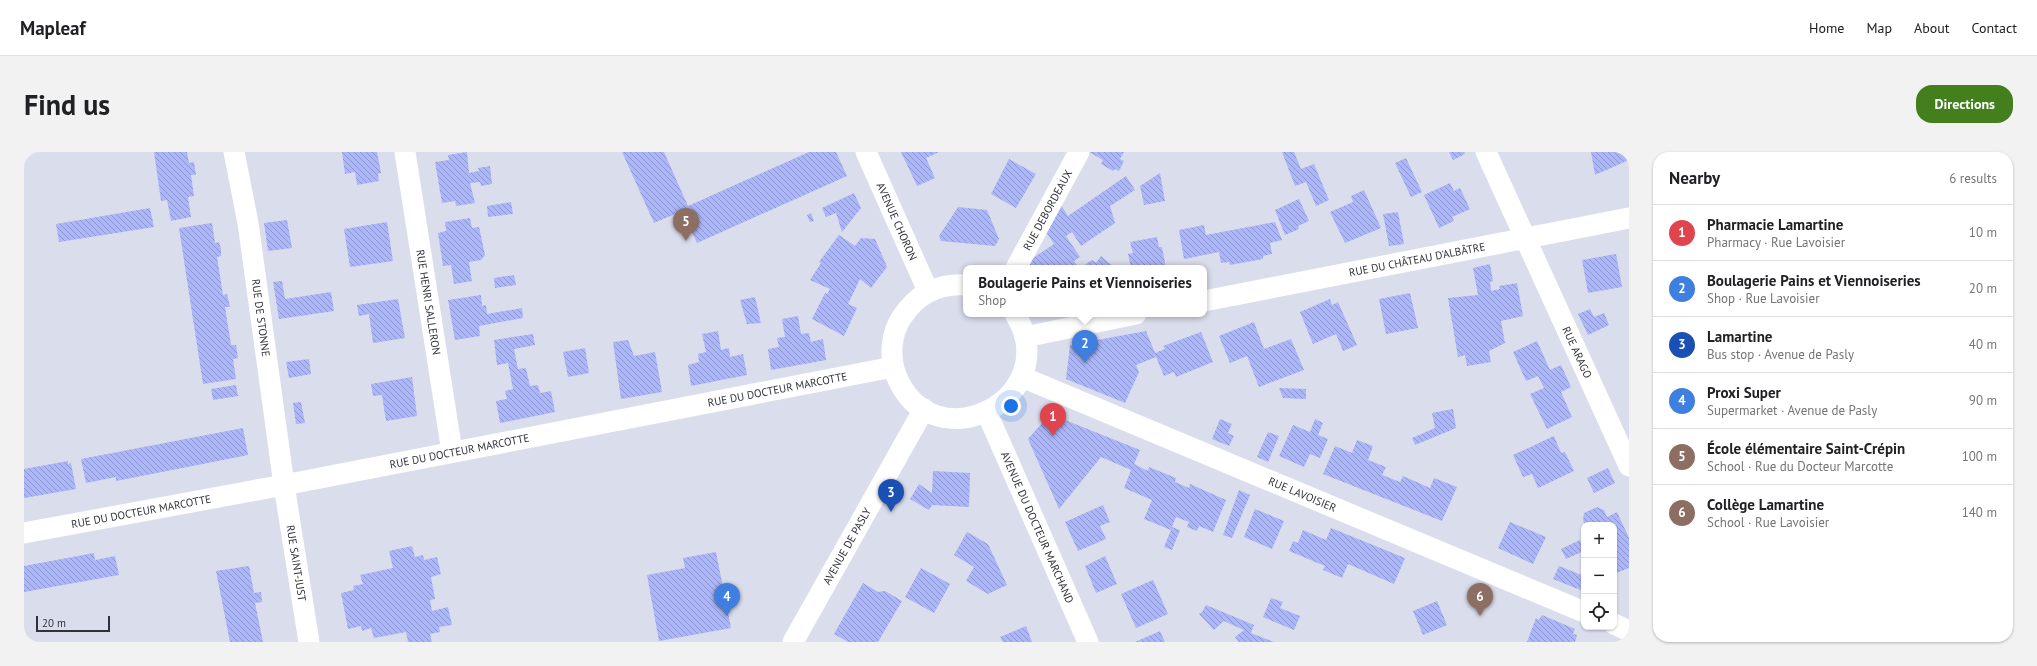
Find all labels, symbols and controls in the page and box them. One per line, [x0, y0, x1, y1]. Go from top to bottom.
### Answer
text: Mapleaf [20, 16, 86, 40]
text: Home [1809, 19, 1844, 37]
text: Map [1866, 19, 1892, 37]
text: About [1914, 19, 1950, 37]
text: Contact [1972, 19, 2017, 37]
button: Directions [1916, 85, 2013, 123]
text: Find us [24, 86, 110, 123]
street label: RUE DEBORDEAUX [1020, 167, 1075, 253]
text: Nearby [1669, 167, 1720, 189]
text: 6 results [1949, 170, 1997, 187]
street label: AVENUE CHORON [874, 180, 920, 263]
pin: 5 [673, 208, 699, 241]
text: Pharmacie Lamartine [1707, 215, 1843, 234]
text: 1 [1678, 224, 1686, 241]
text: 10 m [1969, 224, 1997, 241]
text: Pharmacy · Rue Lavoisier [1707, 234, 1845, 251]
street label: RUE DU CHÂTEAU D'ALBÂTRE [1348, 239, 1486, 280]
street label: RUE HENRI SALLERON [413, 248, 444, 356]
popup [963, 265, 1207, 317]
text: Boulagerie Pains et Viennoiseries [1707, 271, 1921, 290]
text: Boulagerie Pains et Viennoiseries [978, 273, 1192, 292]
street label: RUE DE STONNE [249, 278, 273, 358]
text: 2 [1678, 280, 1686, 297]
text: 20 m [1969, 280, 1997, 297]
text: Shop · Rue Lavoisier [1707, 290, 1820, 307]
text: Shop [978, 292, 1006, 309]
street label: RUE ARAGO [1559, 324, 1595, 380]
text: Lamartine [1707, 327, 1772, 346]
pin: 2 [1072, 330, 1098, 363]
text: 3 [1678, 336, 1686, 353]
text: 40 m [1969, 336, 1997, 353]
text: Bus stop · Avenue de Pasly [1707, 346, 1854, 363]
street label: RUE DU DOCTEUR MARCOTTE [706, 369, 848, 410]
text: Proxi Super [1707, 383, 1781, 402]
text: 4 [1678, 392, 1686, 409]
text: 90 m [1969, 392, 1997, 409]
your location [1001, 396, 1021, 416]
text: Supermarket · Avenue de Pasly [1707, 402, 1877, 419]
pin: 1 [1040, 403, 1066, 436]
street label: RUE DU DOCTEUR MARCOTTE [388, 431, 530, 471]
text: École élémentaire Saint-Crépin [1707, 439, 1905, 458]
text: 5 [1678, 448, 1686, 465]
text: 100 m [1962, 448, 1997, 465]
street label: AVENUE DU DOCTEUR MARCHAND [998, 449, 1077, 605]
text: School · Rue du Docteur Marcotte [1707, 458, 1893, 475]
street label: RUE LAVOISIER [1266, 474, 1339, 515]
pin: 3 [878, 479, 904, 512]
street label: RUE DU DOCTEUR MARCOTTE [70, 492, 212, 531]
text: Collège Lamartine [1707, 495, 1824, 514]
street label: AVENUE DE PASLY [820, 504, 875, 587]
text: 6 [1678, 504, 1686, 521]
text: 140 m [1962, 504, 1997, 521]
text: School · Rue Lavoisier [1707, 514, 1829, 531]
map controls [1581, 522, 1617, 630]
button: + [1581, 522, 1617, 558]
street label: RUE SAINT-JUST [283, 524, 309, 602]
button: − [1581, 558, 1617, 594]
pin: 4 [714, 583, 740, 616]
pin: 6 [1467, 583, 1493, 616]
button: locate [1581, 594, 1617, 630]
scale bar [36, 614, 110, 633]
text: 20 m [42, 616, 66, 630]

